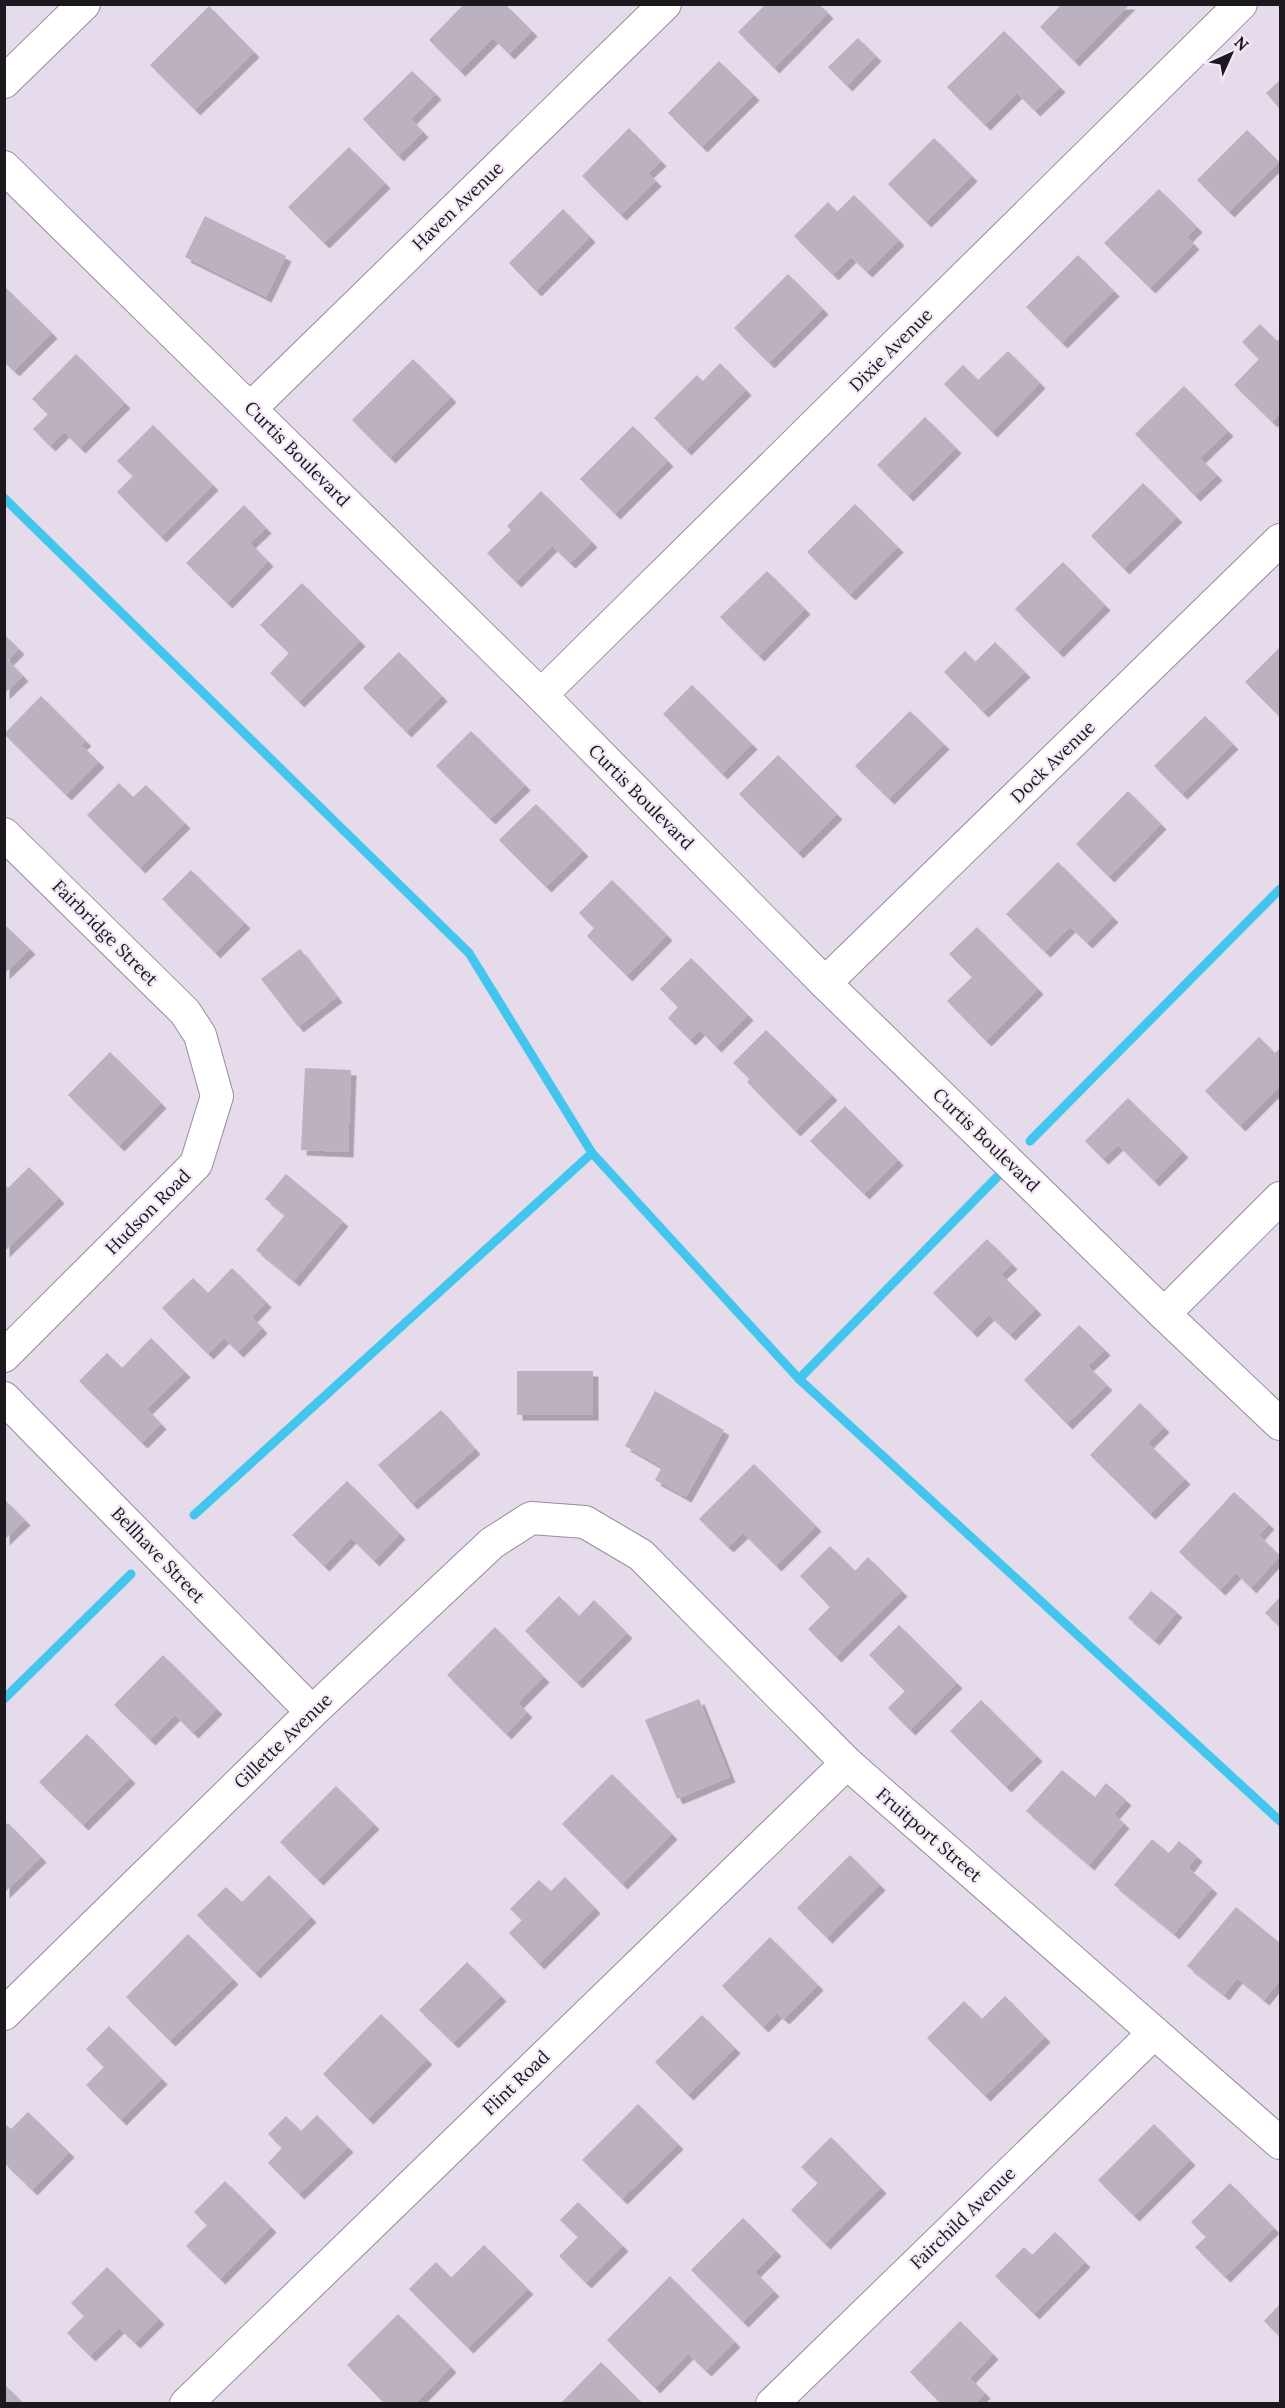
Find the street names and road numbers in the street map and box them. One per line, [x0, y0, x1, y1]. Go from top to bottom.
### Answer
street label: Haven Avenue [407, 156, 508, 255]
street label: Dixie Avenue [844, 303, 937, 396]
street label: Curtis Boulevard [240, 396, 355, 511]
street label: Dock Avenue [1005, 715, 1100, 808]
street label: Curtis Boulevard [584, 739, 699, 854]
street label: Fairbridge Street [47, 875, 163, 991]
street label: Curtis Boulevard [928, 1083, 1045, 1197]
street label: Hudson Road [100, 1164, 195, 1259]
street label: Bellhave Street [107, 1502, 210, 1608]
street label: Gillette Avenue [229, 1688, 337, 1793]
street label: Fruitport Street [872, 1782, 987, 1887]
street label: Flint Road [477, 2045, 554, 2120]
street label: Fairchild Avenue [905, 2161, 1020, 2274]

